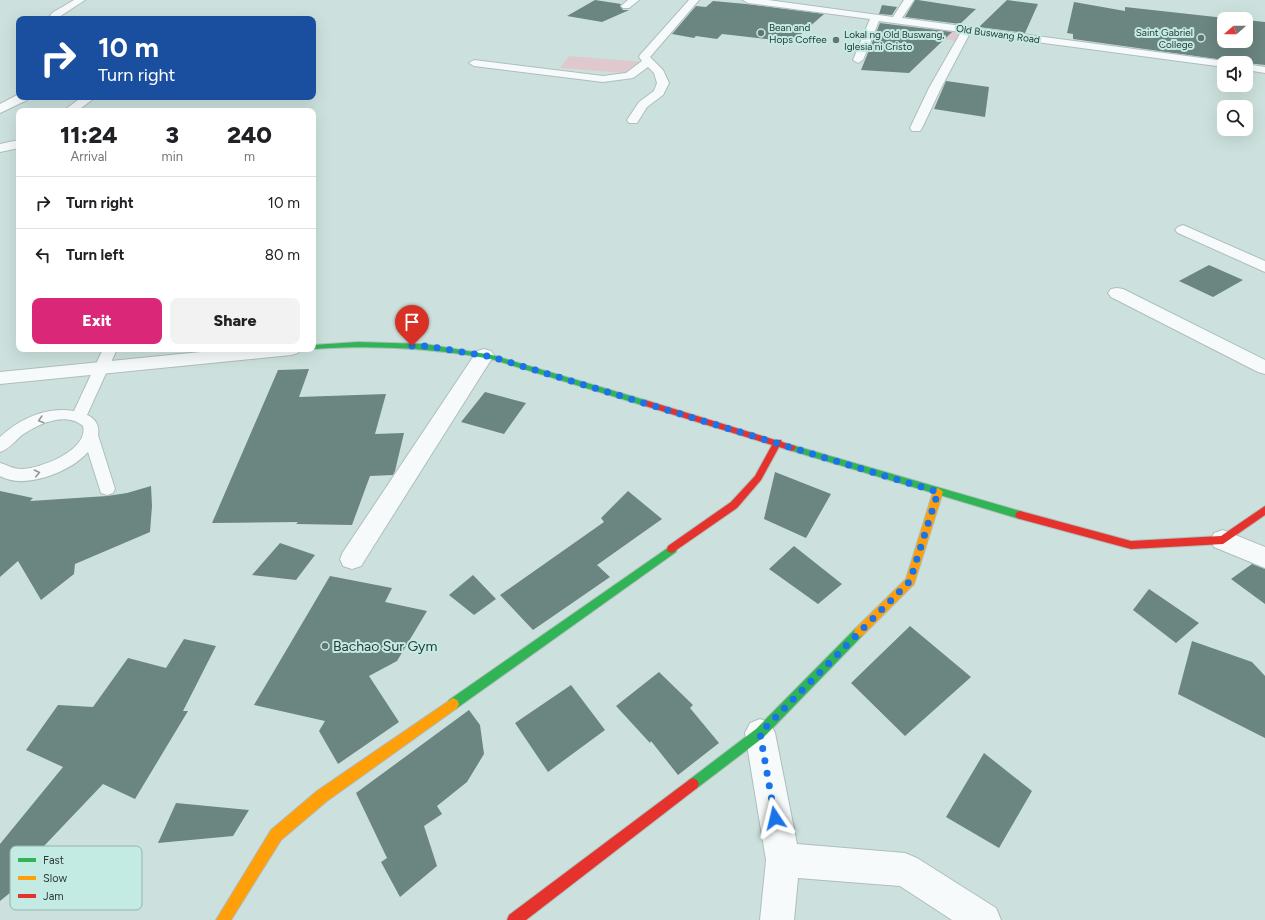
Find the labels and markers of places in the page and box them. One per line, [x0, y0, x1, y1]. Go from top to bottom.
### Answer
place label: Bean and Hops Coffee [769, 21, 827, 46]
place label: Saint Gabriel College [1136, 26, 1194, 51]
marker: Bean and Hops Coffee [756, 28, 766, 38]
place label: Lokal ng Old Buswang, Iglesia ni Cristo [844, 28, 945, 53]
marker: Saint Gabriel College [1196, 33, 1206, 43]
marker: Lokal ng Old Buswang, Iglesia ni Cristo [831, 35, 841, 45]
pin [395, 305, 429, 346]
place label: Bachao Sur Gym [333, 638, 437, 655]
marker: Bachao Sur Gym [320, 641, 330, 651]

